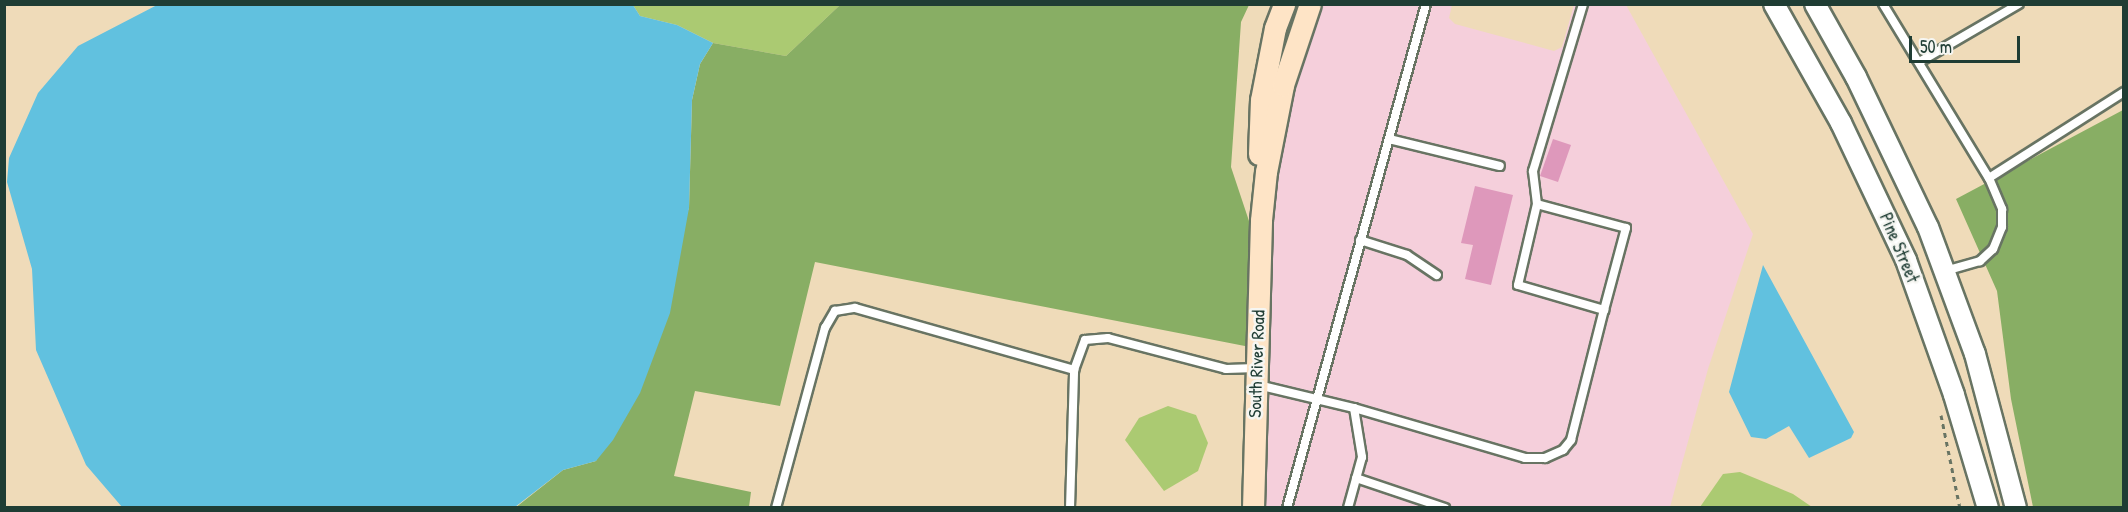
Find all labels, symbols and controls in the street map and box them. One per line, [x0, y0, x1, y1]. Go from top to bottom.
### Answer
scale bar [1912, 24, 2023, 62]
text: 50 m [1920, 34, 1952, 59]
street label: Pine Street [1875, 210, 1923, 286]
street label: South River Road [1244, 310, 1270, 418]

